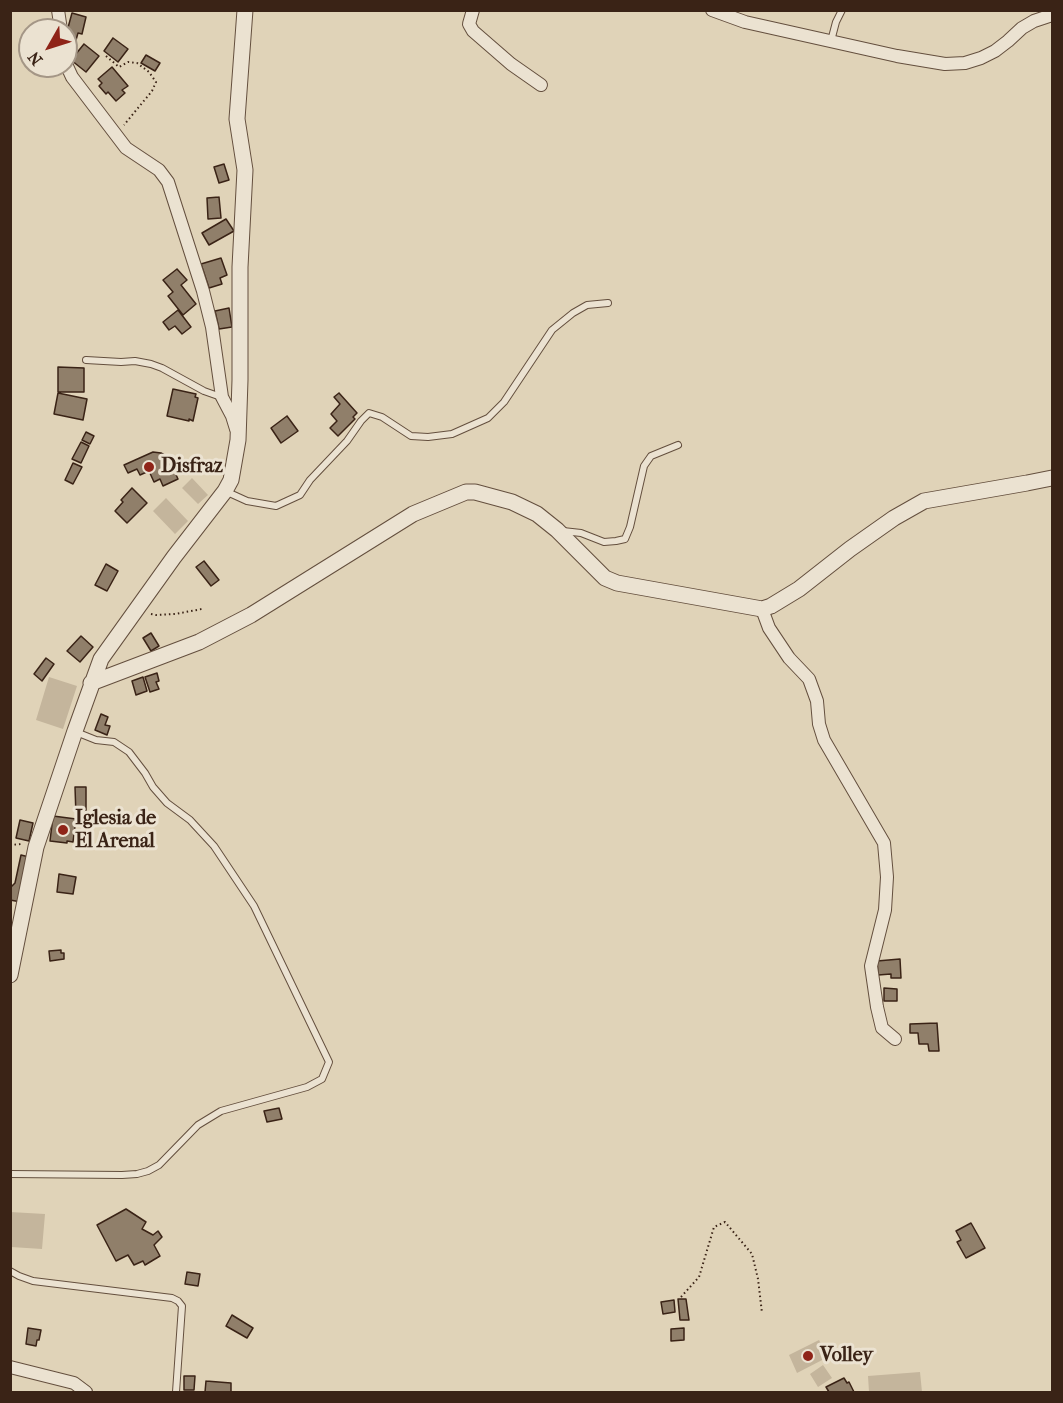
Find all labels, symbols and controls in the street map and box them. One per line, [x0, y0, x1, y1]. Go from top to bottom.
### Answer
north arrow [18, 18, 78, 78]
text: N [24, 48, 46, 69]
place label: Disfraz [161, 455, 223, 479]
marker: Disfraz [142, 460, 156, 474]
place label: Iglesia de El Arenal [75, 807, 156, 854]
marker: Iglesia de El Arenal [56, 823, 70, 837]
place label: Volley [820, 1344, 873, 1368]
marker: Volley [801, 1349, 815, 1363]

